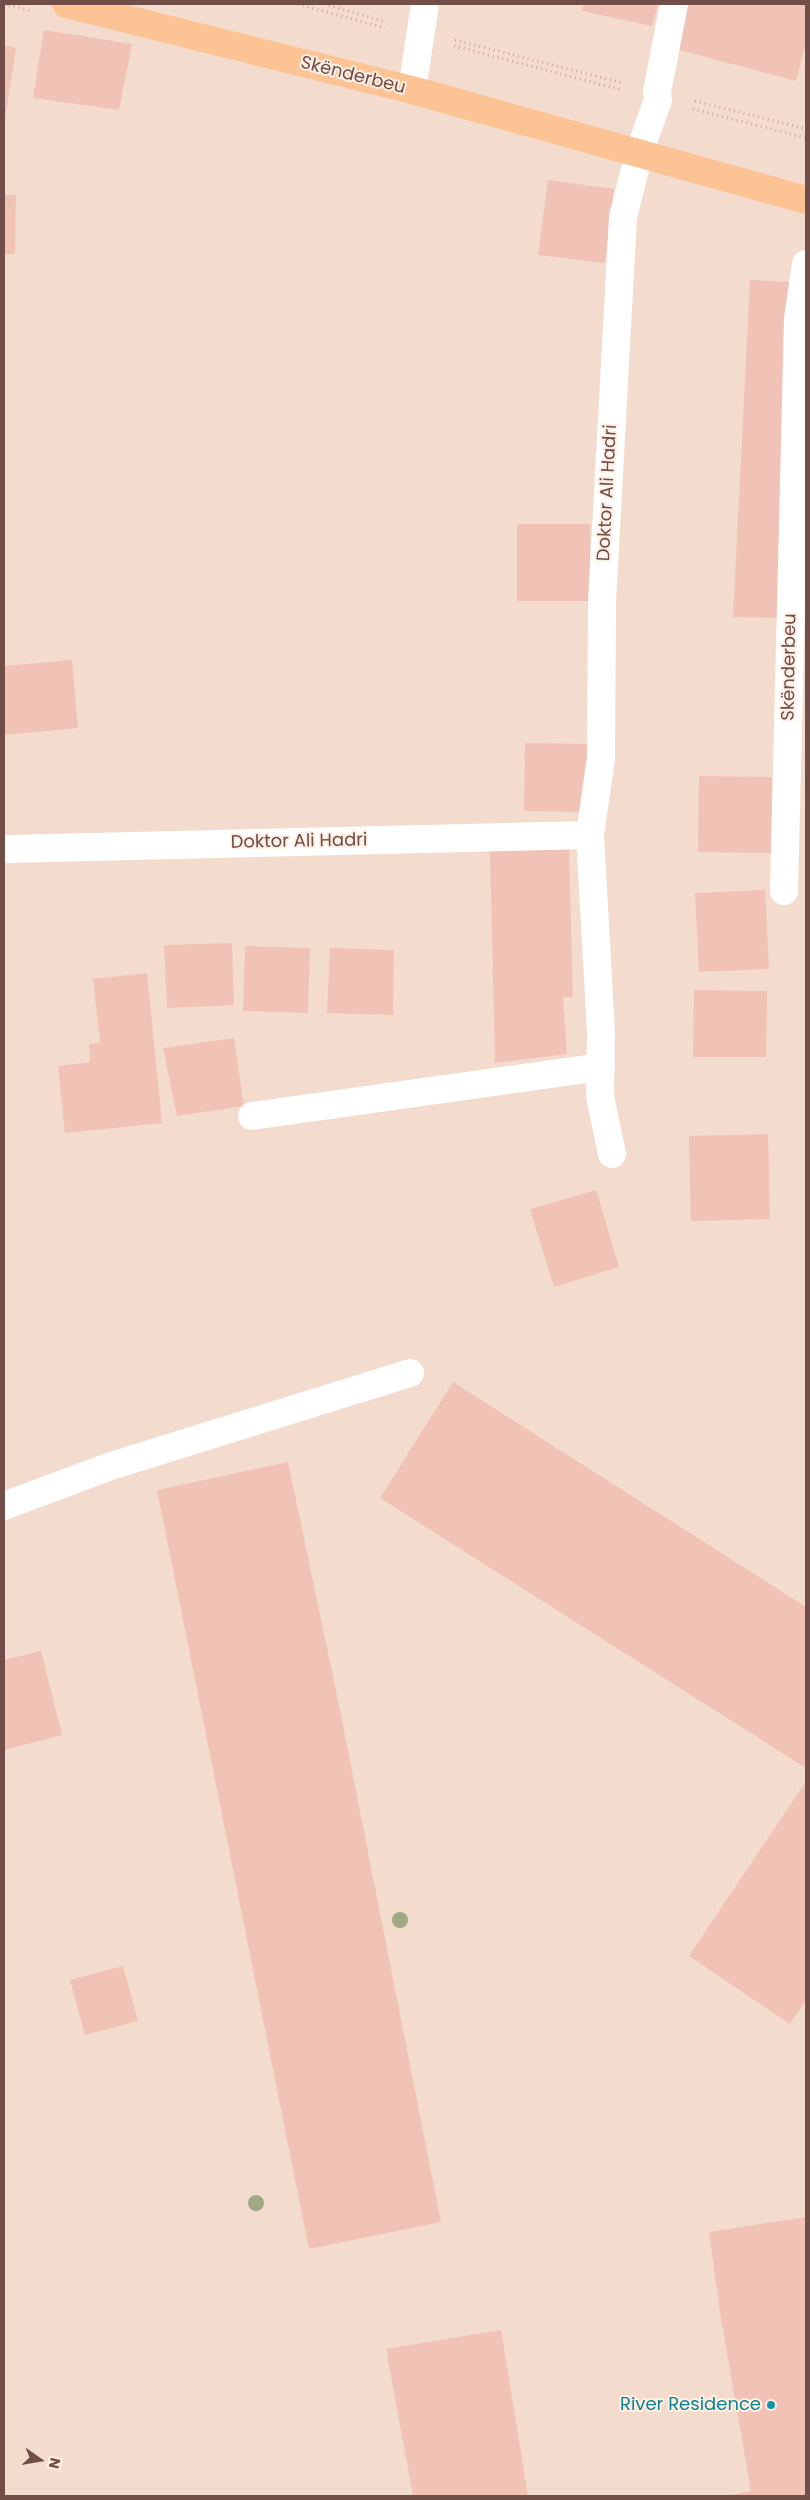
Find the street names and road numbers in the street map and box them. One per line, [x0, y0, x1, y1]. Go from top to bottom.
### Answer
street label: Skënderbeu [298, 53, 408, 99]
street label: Doktor Ali Hadri [594, 424, 622, 562]
street label: Skënderbeu [778, 613, 802, 721]
street label: Doktor Ali Hadri [230, 830, 368, 854]

